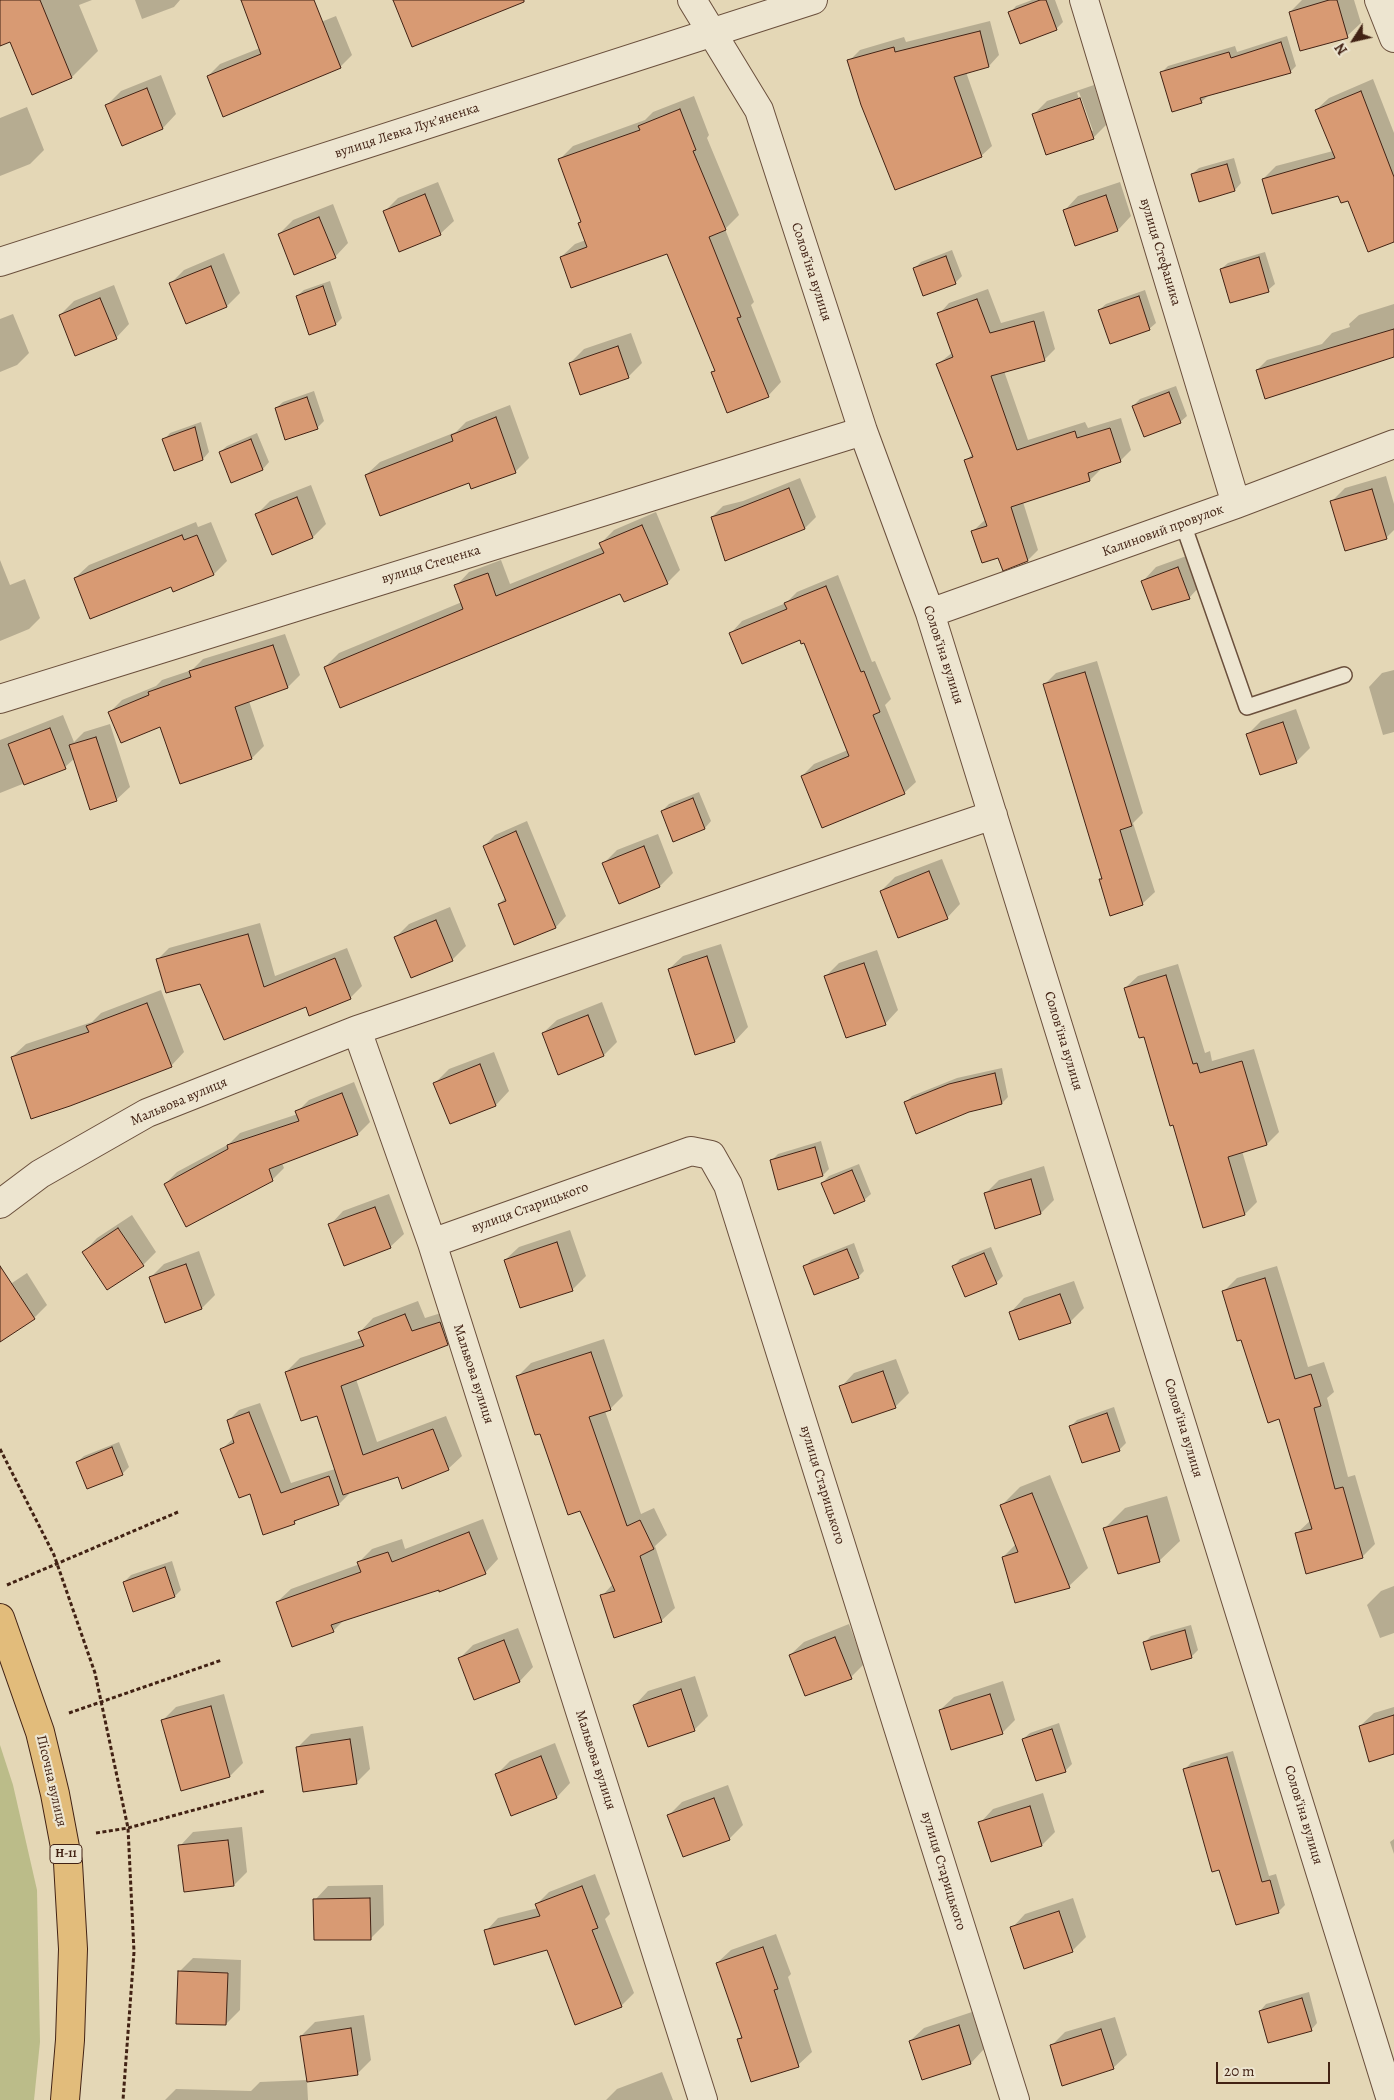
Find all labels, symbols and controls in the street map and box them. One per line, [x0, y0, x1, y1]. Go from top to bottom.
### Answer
north arrow [1329, 15, 1379, 65]
text: N [1331, 39, 1352, 59]
street label: вулиця Левка Лукʼяненка [333, 100, 481, 162]
street label: вулиця Стефаника [1136, 196, 1184, 308]
street label: Соловʼїна вулиця [787, 221, 835, 323]
street label: Калиновий провулок [1100, 501, 1226, 561]
street label: вулиця Стеценка [379, 542, 483, 588]
street label: Соловʼїна вулиця [919, 604, 967, 706]
street label: Соловʼїна вулиця [1040, 989, 1086, 1093]
street label: Мальвова вулиця [128, 1074, 230, 1130]
street label: вулиця Старицького [469, 1179, 591, 1237]
street label: Мальвова вулиця [449, 1322, 497, 1426]
street label: Соловʼїна вулиця [1160, 1376, 1206, 1480]
street label: вулиця Старицького [796, 1424, 848, 1546]
street label: Мальвова вулиця [571, 1708, 619, 1812]
street label: Пісочна вулиця [32, 1734, 70, 1828]
street label: Соловʼїна вулиця [1280, 1763, 1326, 1867]
street label: вулиця Старицького [917, 1810, 969, 1932]
road number: Н-11 [50, 1845, 82, 1864]
scale bar [1219, 2052, 1333, 2084]
text: 20 m [1224, 2061, 1255, 2081]

